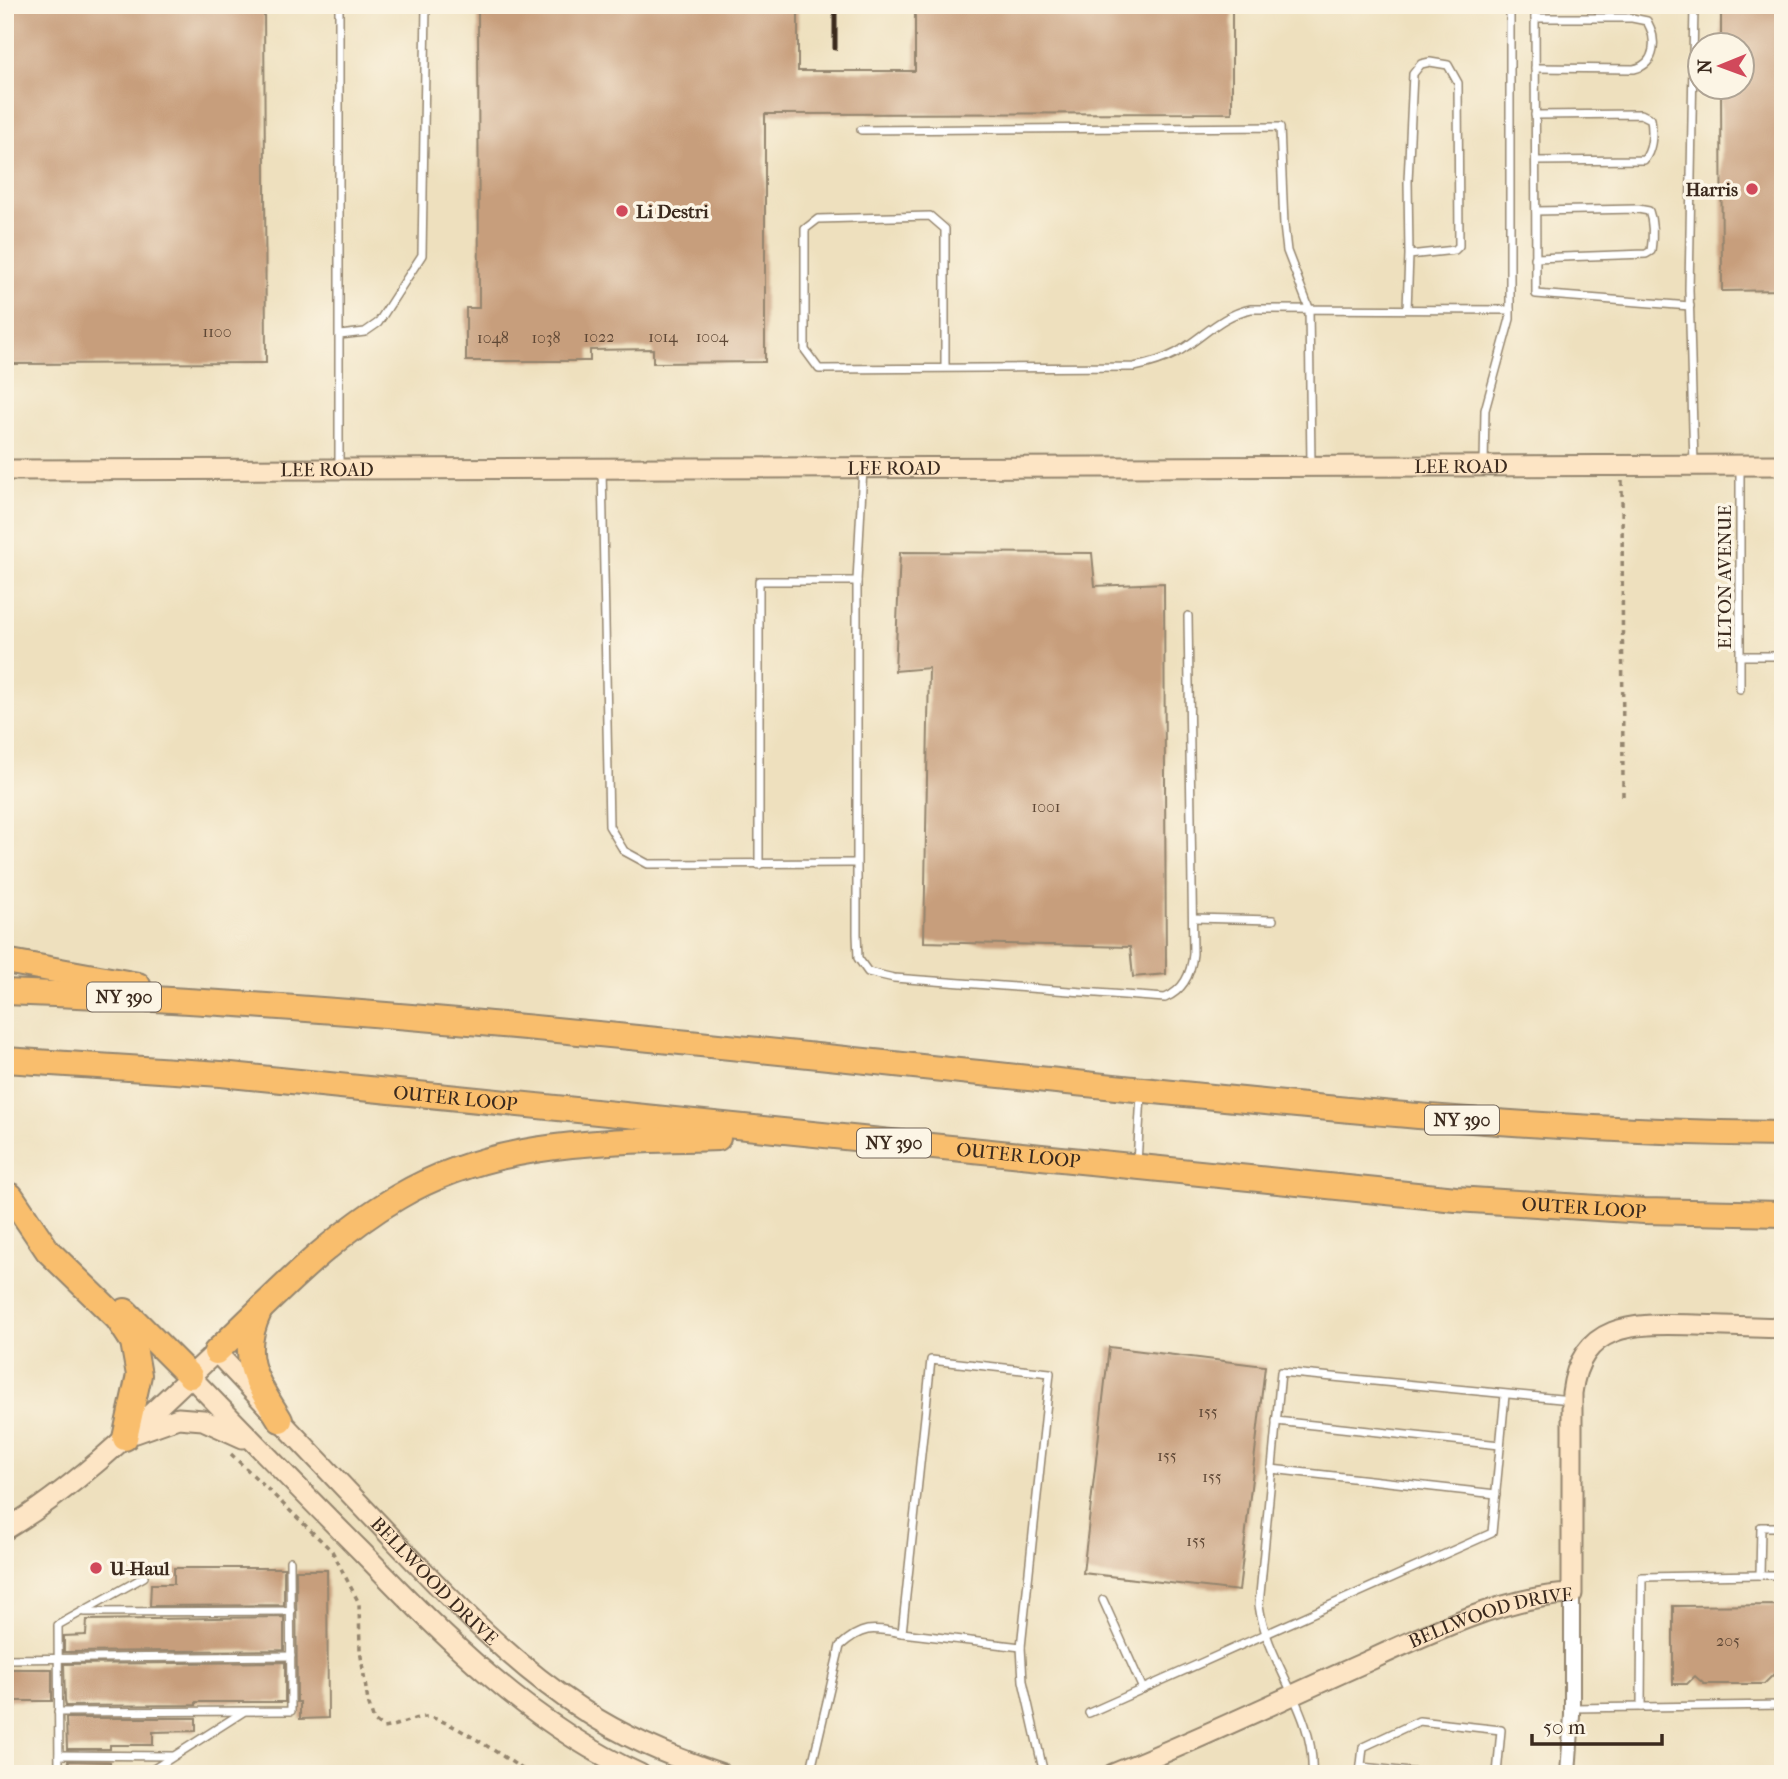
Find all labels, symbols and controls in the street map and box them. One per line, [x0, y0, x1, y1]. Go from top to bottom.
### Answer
north arrow [1686, 32, 1756, 102]
text: N [1694, 58, 1716, 74]
place label: Harris [1685, 179, 1738, 201]
marker: Harris [1744, 181, 1760, 197]
place label: Li Destri [636, 201, 709, 223]
marker: Li Destri [614, 203, 630, 219]
house number: 1100 [203, 322, 231, 341]
house number: 1022 [584, 327, 614, 346]
house number: 1014 [648, 327, 678, 346]
house number: 1004 [696, 327, 729, 346]
house number: 1048 [477, 328, 509, 347]
house number: 1038 [531, 328, 561, 347]
street label: LEE ROAD [1414, 456, 1508, 478]
street label: LEE ROAD [847, 457, 941, 480]
street label: LEE ROAD [280, 459, 374, 481]
street label: ELTON AVENUE [1714, 504, 1736, 649]
house number: 1001 [1032, 797, 1060, 816]
road number: NY 390 [87, 982, 161, 1012]
street label: OUTER LOOP [392, 1081, 519, 1116]
road number: NY 390 [1425, 1106, 1499, 1134]
road number: NY 390 [857, 1128, 931, 1158]
street label: OUTER LOOP [955, 1138, 1082, 1173]
street label: OUTER LOOP [1521, 1193, 1647, 1223]
house number: 155 [1198, 1402, 1218, 1421]
house number: 155 [1157, 1446, 1177, 1465]
house number: 155 [1202, 1467, 1222, 1486]
street label: BELLWOOD DRIVE [366, 1513, 502, 1650]
house number: 155 [1186, 1531, 1206, 1550]
place label: U-Haul [109, 1558, 170, 1580]
marker: U-Haul [88, 1560, 104, 1576]
street label: BELLWOOD DRIVE [1405, 1584, 1574, 1653]
house number: 205 [1716, 1631, 1740, 1650]
scale bar [1532, 1702, 1662, 1746]
text: 50 m [1543, 1715, 1586, 1739]

